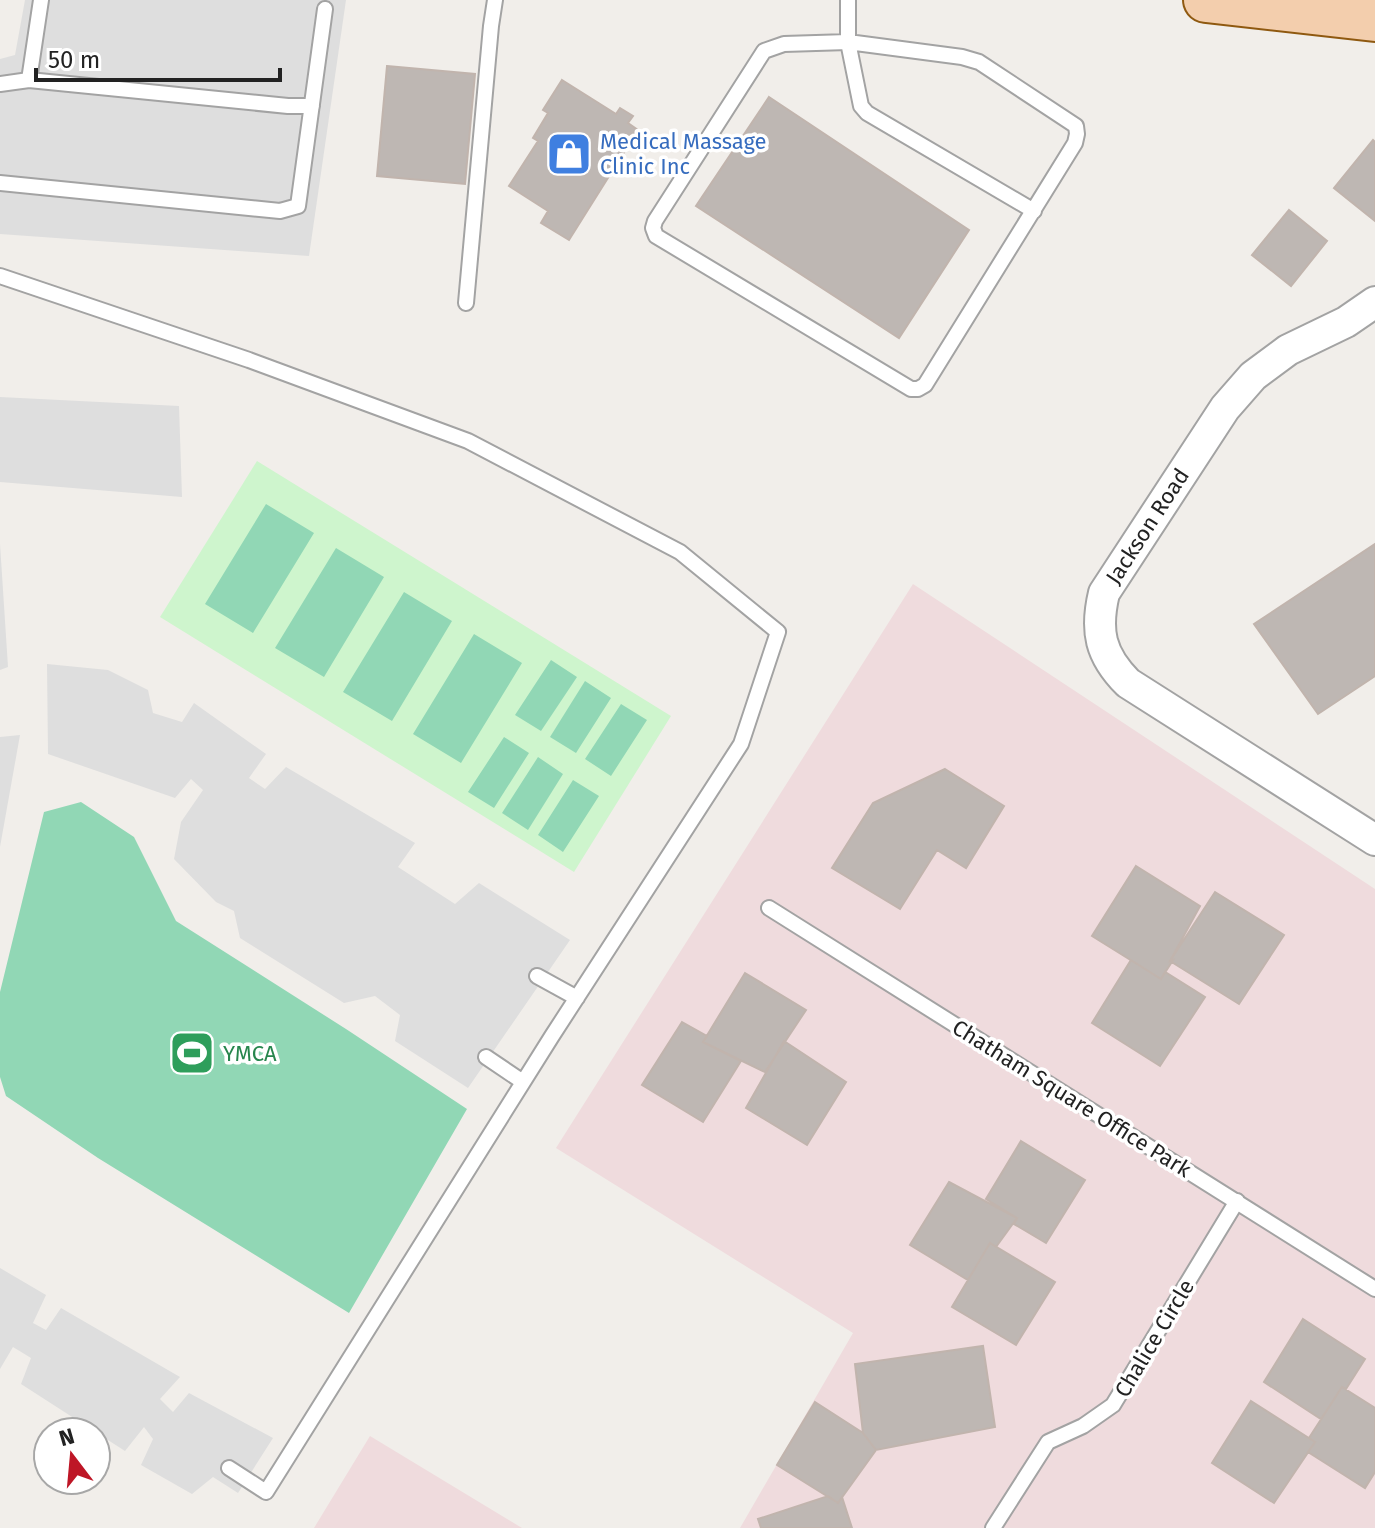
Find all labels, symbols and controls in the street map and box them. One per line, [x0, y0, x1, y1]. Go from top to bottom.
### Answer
scale bar [36, 32, 280, 82]
text: 50 m [48, 46, 100, 74]
place label: Medical Massage Clinic Inc [600, 128, 767, 180]
shop icon: Medical Massage Clinic Inc [545, 130, 593, 178]
street label: Jackson Road [1100, 463, 1195, 589]
street label: Chatham Square Office Park [947, 1014, 1197, 1184]
sports icon: YMCA [168, 1029, 216, 1077]
place label: YMCA [223, 1040, 277, 1067]
street label: Chalice Circle [1109, 1275, 1200, 1402]
north arrow [32, 1416, 112, 1496]
text: N [56, 1422, 77, 1452]

